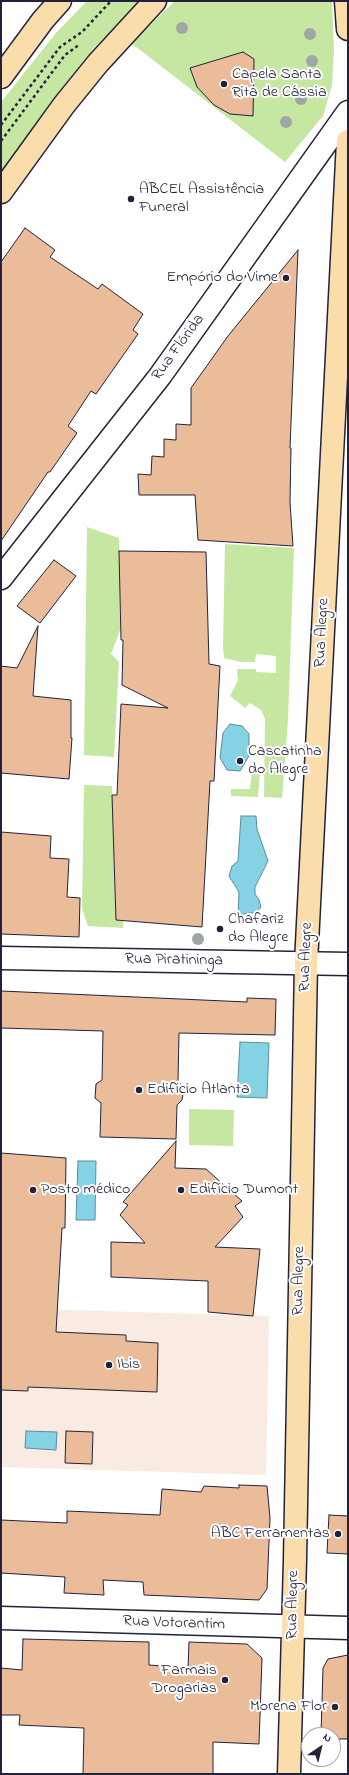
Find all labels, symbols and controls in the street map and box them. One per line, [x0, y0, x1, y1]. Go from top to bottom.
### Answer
place label: Capela Santa Rita de Cássia [232, 65, 327, 103]
marker: Capela Santa Rita de Cássia [219, 79, 229, 89]
place label: ABCEL Assistência Funeral [139, 180, 264, 218]
marker: ABCEL Assistência Funeral [126, 194, 136, 204]
place label: Empório do Vime [167, 268, 278, 288]
marker: Empório do Vime [281, 273, 291, 283]
street label: Rua Flórida [148, 311, 210, 385]
street label: Rua Alegre [312, 598, 334, 668]
place label: Cascatinha do Alegre [248, 742, 322, 780]
marker: Cascatinha do Alegre [235, 756, 245, 766]
place label: Chafariz do Alegre [228, 910, 288, 948]
street label: Rua Alegre [296, 922, 318, 992]
marker: Chafariz do Alegre [215, 924, 225, 934]
street label: Rua Piratininga [125, 951, 223, 971]
place label: Edifício Atlanta [147, 1080, 250, 1100]
marker: Edifício Atlanta [134, 1085, 144, 1095]
place label: Posto médico [41, 1180, 130, 1200]
place label: Edifício Dumont [189, 1180, 298, 1200]
marker: Posto médico [28, 1185, 38, 1195]
marker: Edifício Dumont [176, 1185, 186, 1195]
street label: Rua Alegre [290, 1246, 310, 1316]
place label: Ibis [117, 1355, 140, 1375]
marker: Ibis [104, 1360, 114, 1370]
place label: ABC Ferramentas [211, 1524, 330, 1544]
marker: ABC Ferramentas [333, 1529, 343, 1539]
street label: Rua Alegre [284, 1570, 304, 1640]
street label: Rua Votorantim [123, 1613, 225, 1635]
place label: Farmais Drogarias [152, 1661, 217, 1699]
marker: Farmais Drogarias [220, 1675, 230, 1685]
place label: Morena Flor [250, 1697, 327, 1717]
marker: Morena Flor [330, 1702, 340, 1712]
north arrow [301, 1727, 341, 1767]
text: N [320, 1729, 335, 1747]

